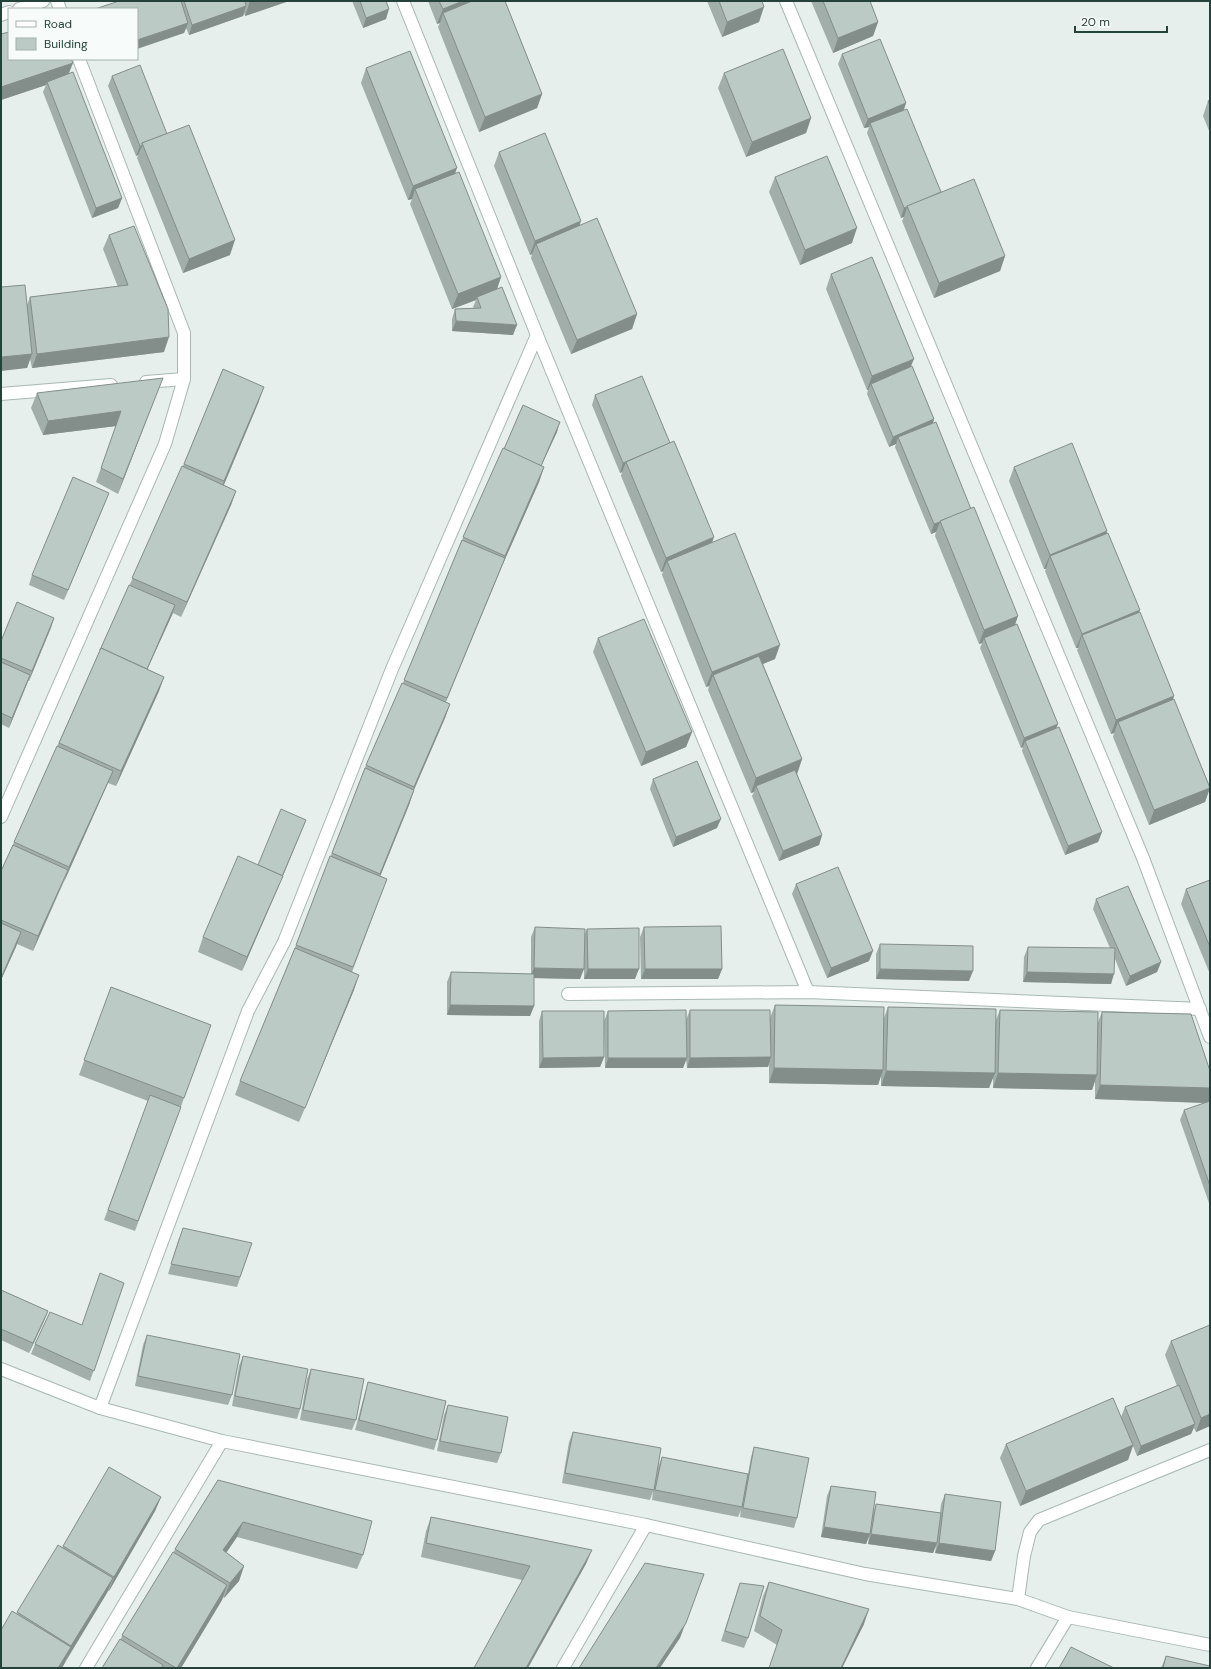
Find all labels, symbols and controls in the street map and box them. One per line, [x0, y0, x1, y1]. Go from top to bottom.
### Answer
legend [8, 8, 138, 60]
scale bar [1075, 8, 1167, 34]
text: 20 m [1081, 14, 1110, 30]
text: Road [44, 16, 72, 32]
text: Building [44, 36, 88, 52]

